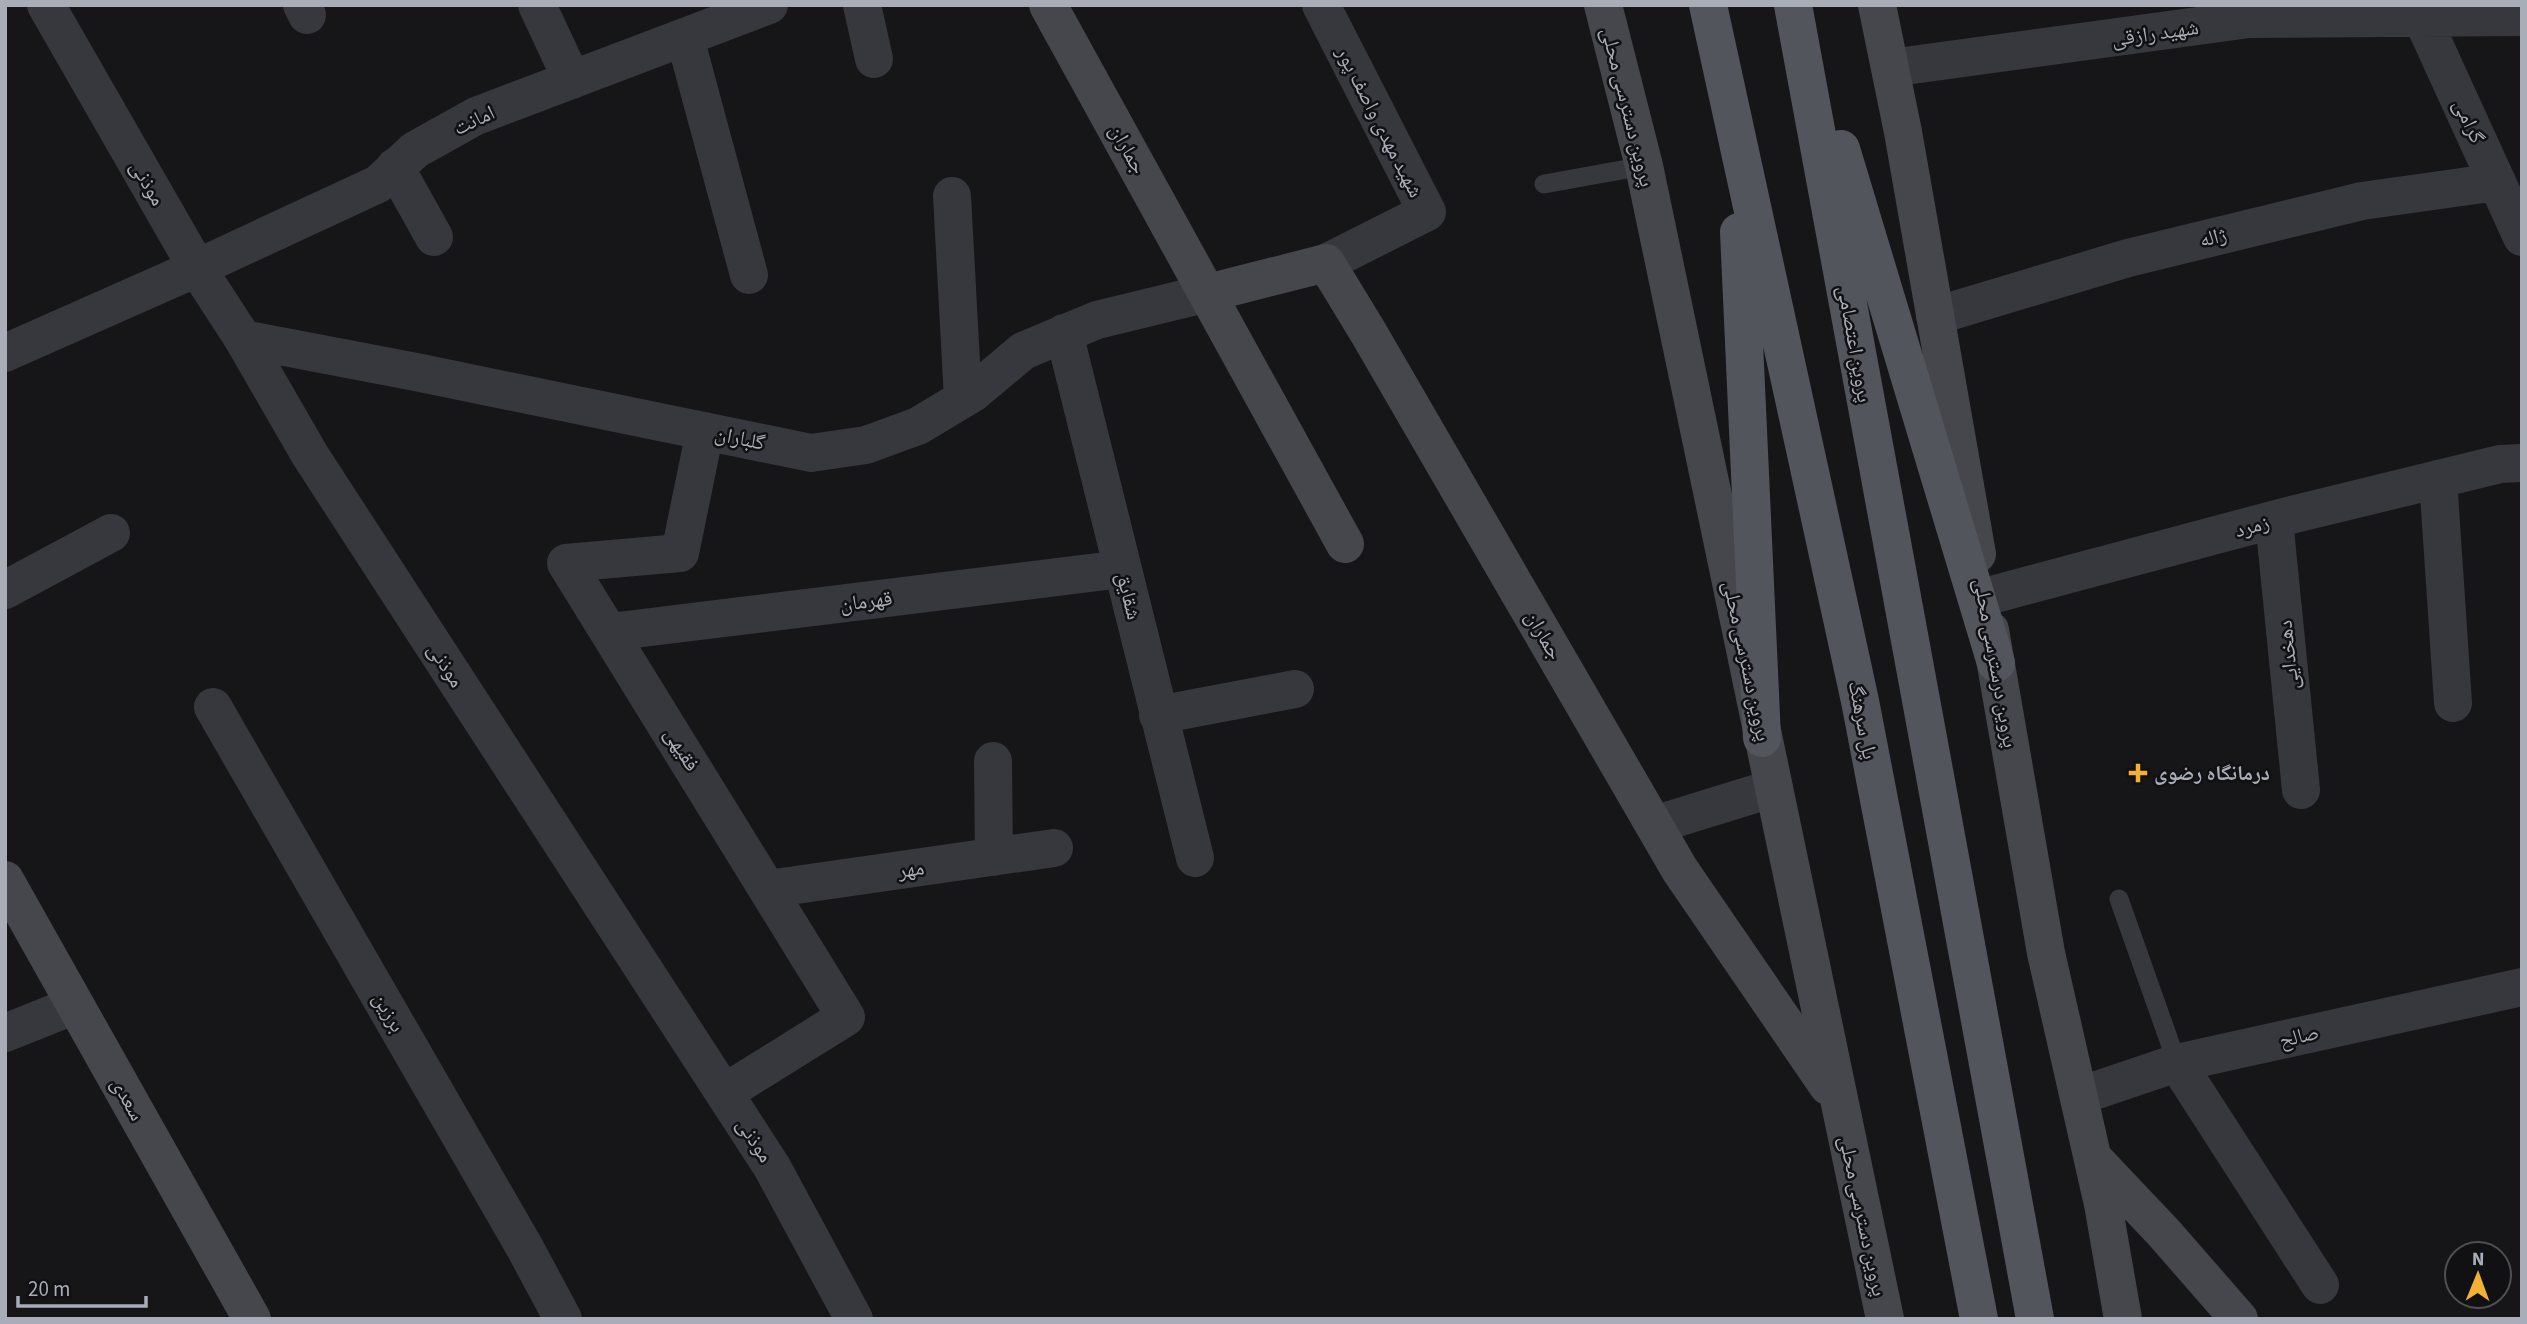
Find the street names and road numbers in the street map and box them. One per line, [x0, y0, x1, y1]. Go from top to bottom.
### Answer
street label: شهید رازقی [2109, 12, 2201, 54]
street label: پروین دسترسی محلی [1594, 24, 1662, 190]
street label: شهید مهدی واصف پور [1328, 40, 1431, 203]
street label: گرامی [2446, 94, 2492, 149]
street label: امانت [448, 97, 500, 143]
street label: جماران [1102, 119, 1154, 179]
street label: موذنی [123, 155, 173, 211]
street label: ژاله [2196, 219, 2230, 255]
street label: پروین اعتصامی [1830, 283, 1880, 405]
street label: گلباران [712, 418, 768, 458]
street label: زمرد [2231, 507, 2273, 545]
street label: شقایق [1109, 569, 1149, 623]
street label: پروین درسترسی محلی [1966, 576, 2026, 750]
street label: پروین دسترسی محلی [1715, 578, 1779, 744]
street label: قهرمان [838, 583, 894, 619]
street label: جماران [1518, 605, 1570, 665]
street label: دهخدایی [2269, 619, 2307, 691]
street label: موذنی [420, 637, 472, 693]
street label: پل سرهنگ [1841, 678, 1885, 762]
street label: فقیهی [657, 721, 707, 777]
street label: مهر [895, 852, 926, 886]
street label: برزین [366, 986, 412, 1038]
street label: صالح [2276, 1017, 2322, 1055]
street label: سعدی [104, 1072, 152, 1126]
street label: موذنی [729, 1112, 781, 1168]
street label: پروین دسترسی محلی [1831, 1133, 1895, 1299]

